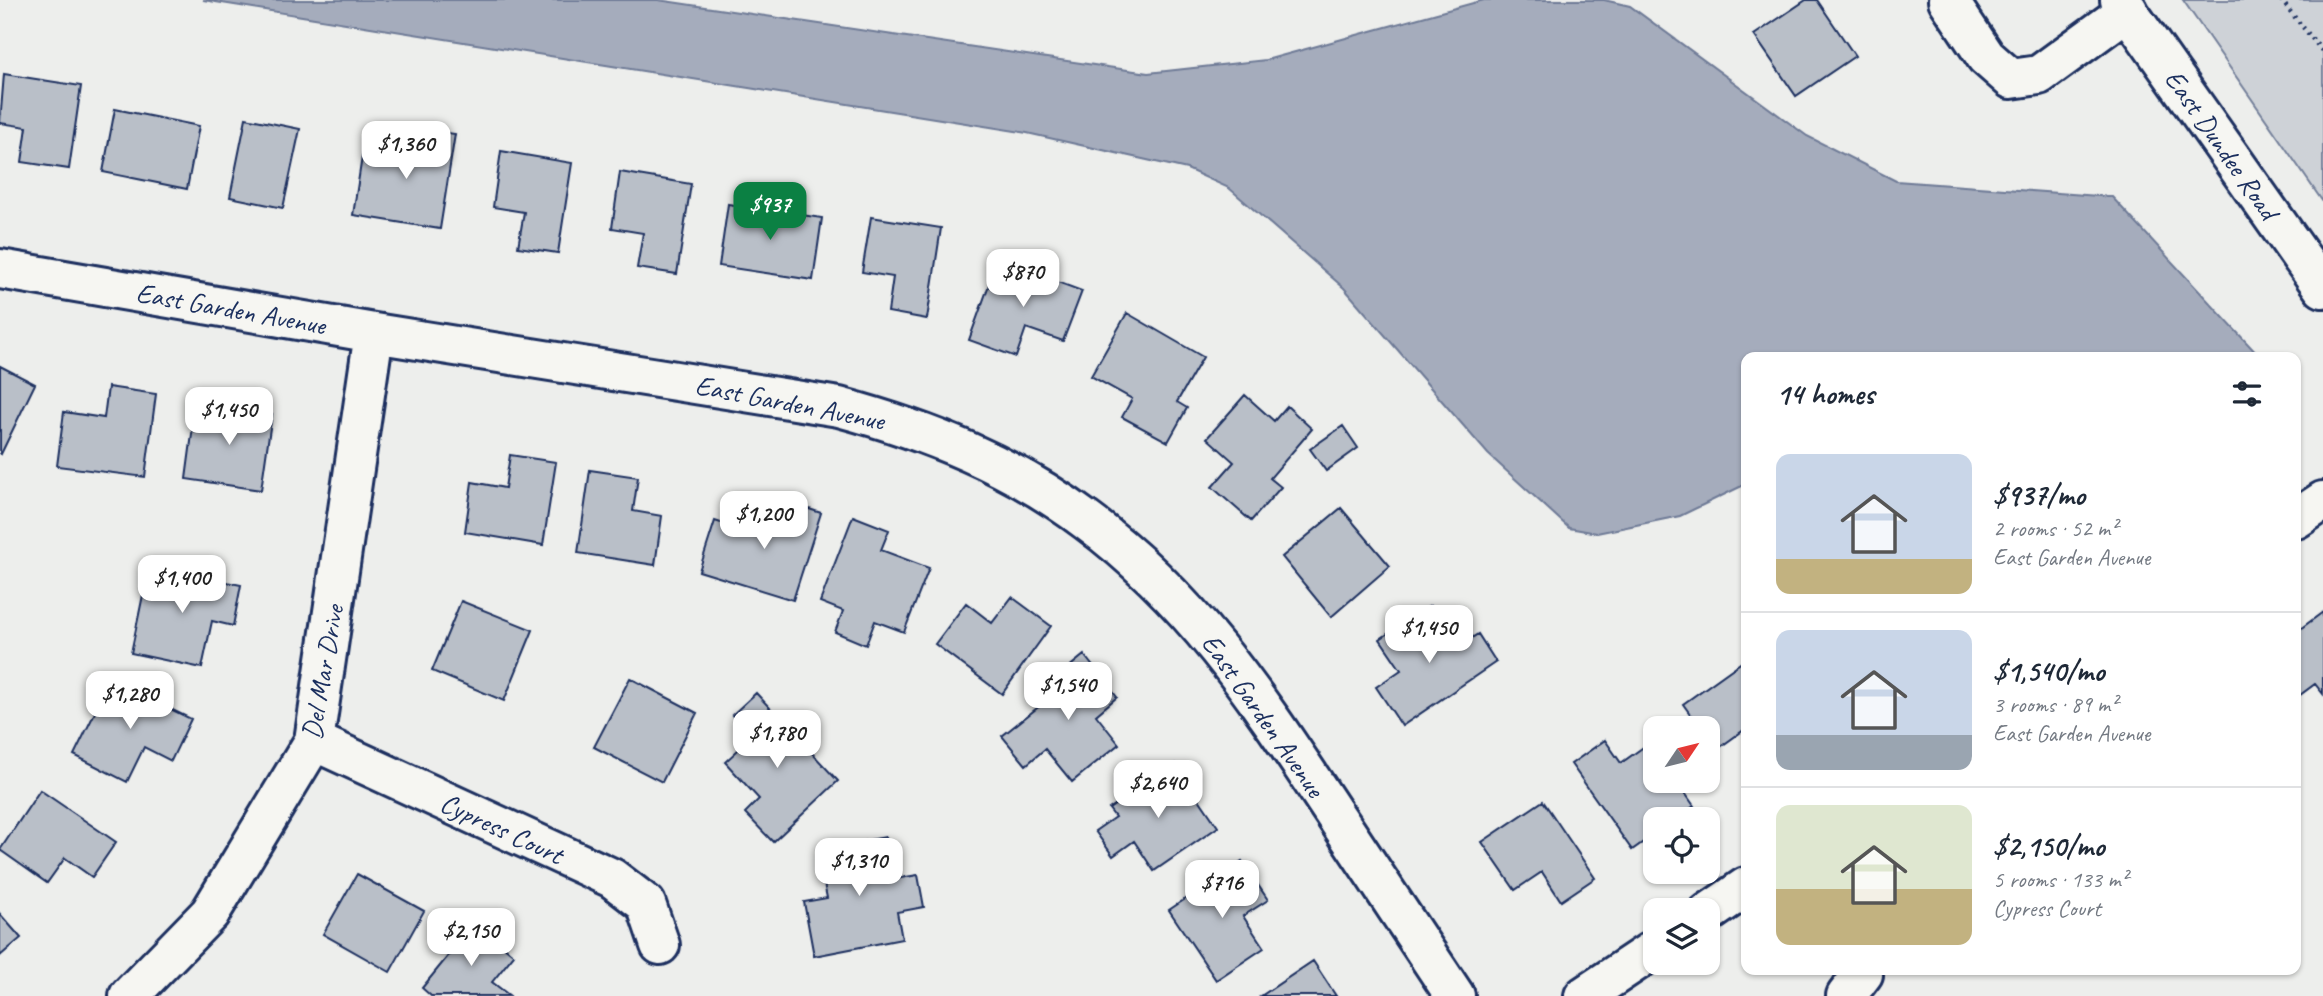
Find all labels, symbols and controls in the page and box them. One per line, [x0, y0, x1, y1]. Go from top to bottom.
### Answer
street label: East Dundee Road [2157, 63, 2288, 229]
pin: $1,360 [349, 122, 463, 181]
text: $1,360 [378, 129, 434, 158]
pin: $937 [729, 182, 811, 242]
text: $937 [749, 190, 791, 219]
pin: $870 [982, 250, 1064, 309]
text: $870 [1002, 257, 1044, 286]
street label: East Garden Avenue [134, 275, 330, 343]
street label: East Garden Avenue [693, 367, 889, 438]
text: 14 homes [1776, 375, 1874, 413]
icon: filters [2228, 375, 2266, 413]
pin: $1,450 [172, 388, 286, 447]
text: $1,450 [201, 395, 257, 424]
text: $937/mo [1993, 476, 2085, 514]
icon: home [1832, 482, 1916, 566]
pin: $1,200 [707, 491, 821, 551]
text: $1,200 [736, 499, 792, 528]
text: 2 rooms · 52 m² [1993, 514, 2117, 543]
text: East Garden Avenue [1993, 543, 2150, 572]
pin: $1,400 [125, 556, 239, 615]
text: $1,400 [154, 563, 210, 592]
street label: Del Mar Drive [293, 600, 352, 742]
pin: $1,450 [1372, 606, 1486, 665]
text: $1,450 [1401, 613, 1457, 642]
street label: East Garden Avenue [1194, 627, 1334, 805]
text: $1,540/mo [1993, 652, 2104, 690]
icon: home [1832, 658, 1916, 742]
pin: $1,540 [1011, 662, 1125, 722]
text: $1,540 [1040, 670, 1096, 699]
pin: $1,280 [73, 672, 187, 731]
text: $1,280 [102, 679, 158, 708]
text: 3 rooms · 89 m² [1993, 690, 2117, 719]
pin: $1,780 [720, 710, 834, 770]
north arrow [1643, 716, 1720, 793]
map controls [1643, 716, 1720, 975]
text: $1,780 [749, 718, 805, 747]
text: East Garden Avenue [1993, 719, 2150, 748]
pin: $2,640 [1101, 760, 1215, 820]
text: $2,640 [1130, 768, 1186, 797]
street label: Cypress Court [435, 785, 571, 873]
button: locate [1643, 807, 1720, 884]
text: $2,150/mo [1993, 827, 2104, 865]
icon: home [1832, 833, 1916, 917]
pin: $1,310 [802, 838, 916, 898]
text: $1,310 [831, 846, 887, 875]
pin: $716 [1181, 860, 1263, 920]
text: 5 rooms · 133 m² [1993, 865, 2128, 894]
text: $716 [1201, 868, 1243, 897]
text: Cypress Court [1993, 894, 2101, 923]
button: layers [1643, 898, 1720, 975]
pin: $2,150 [414, 908, 528, 968]
text: $2,150 [443, 916, 499, 945]

